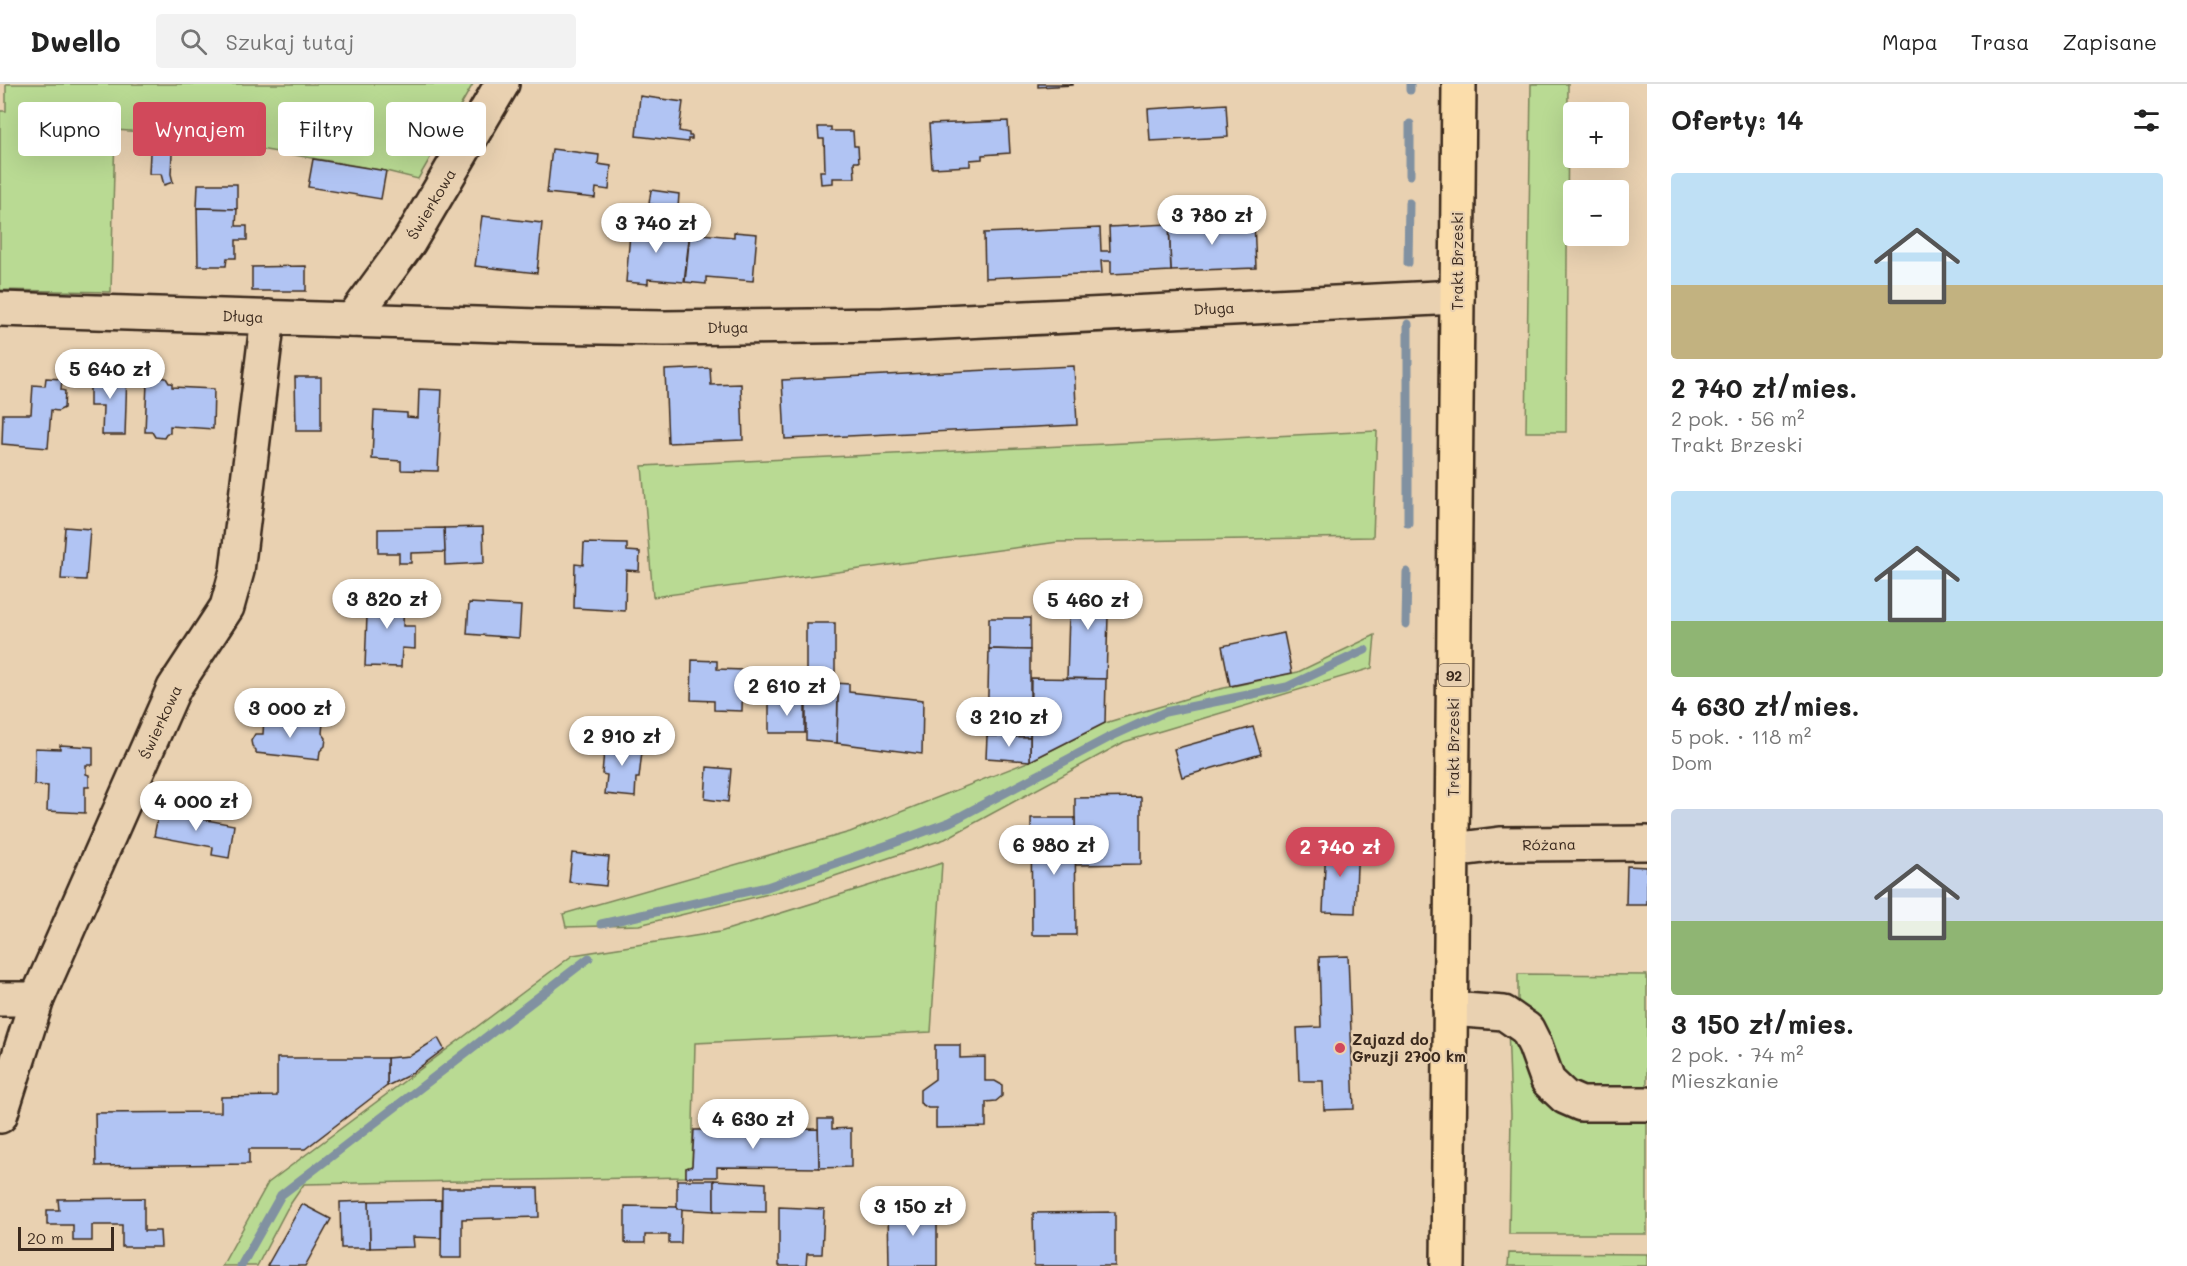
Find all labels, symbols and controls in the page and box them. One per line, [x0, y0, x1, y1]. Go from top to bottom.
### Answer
search box [156, 14, 576, 68]
text: Dwello [30, 23, 120, 59]
icon: search [177, 25, 210, 58]
text: Szukaj tutaj [225, 27, 354, 56]
text: Mapa [1882, 28, 1938, 55]
text: Trasa [1971, 28, 2029, 55]
text: Zapisane [2062, 28, 2157, 55]
chip: Kupno [18, 102, 121, 156]
chip: Wynajem [133, 102, 266, 156]
chip: Filtry [278, 102, 374, 156]
chip: Nowe [386, 102, 486, 156]
map controls [1563, 102, 1629, 246]
button: + [1563, 102, 1629, 168]
text: Oferty: 14 [1671, 103, 1804, 137]
icon: filters [2130, 104, 2163, 137]
street label: Świerkowa [402, 165, 460, 243]
button: − [1563, 180, 1629, 246]
pin: 3 780 zł [1150, 195, 1274, 246]
text: 3 780 zł [1171, 201, 1253, 227]
pin: 3 740 zł [594, 203, 718, 254]
text: 3 740 zł [615, 209, 697, 235]
street label: Trakt Brzeski [1447, 212, 1467, 310]
icon: home [1863, 212, 1971, 320]
street label: Długa [1193, 297, 1235, 319]
street label: Długa [222, 305, 264, 327]
street label: Długa [707, 317, 749, 337]
pin: 5 640 zł [48, 349, 172, 400]
text: 5 640 zł [69, 355, 151, 381]
text: 2 740 zł/mies. [1671, 371, 1857, 405]
text: 2 pok. · 56 m² [1671, 405, 1804, 431]
text: Trakt Brzeski [1671, 431, 1803, 457]
icon: home [1863, 530, 1971, 638]
pin: 3 820 zł [325, 579, 449, 630]
pin: 5 460 zł [1026, 580, 1150, 631]
text: 3 820 zł [346, 585, 428, 611]
text: 5 460 zł [1047, 586, 1129, 612]
road number: 92 [1439, 664, 1469, 686]
pin: 2 610 zł [725, 666, 849, 717]
text: 2 610 zł [748, 672, 826, 698]
street label: Świerkowa [134, 682, 186, 762]
pin: 3 000 zł [228, 688, 352, 739]
text: 4 630 zł/mies. [1671, 689, 1860, 723]
text: 3 000 zł [248, 694, 332, 720]
pin: 3 210 zł [947, 697, 1071, 748]
street label: Trakt Brzeski [1443, 698, 1463, 796]
text: 3 210 zł [970, 703, 1048, 729]
pin: 2 910 zł [560, 716, 684, 767]
text: 2 910 zł [583, 722, 661, 748]
text: 5 pok. · 118 m² [1671, 723, 1811, 749]
text: Dom [1671, 749, 1713, 775]
pin: 4 000 zł [134, 781, 258, 832]
text: 4 000 zł [154, 787, 238, 813]
pin: 6 980 zł [992, 825, 1116, 876]
pin: 2 740 zł [1278, 827, 1402, 878]
text: 6 980 zł [1013, 831, 1095, 857]
text: 2 740 zł [1300, 833, 1380, 859]
street label: Różana [1522, 834, 1576, 854]
icon: home [1863, 848, 1971, 956]
text: 3 150 zł/mies. [1671, 1007, 1854, 1041]
place label: Zajazd do Gruzji 2700 km [1352, 1029, 1466, 1066]
marker: Zajazd do Gruzji 2700 km [1333, 1041, 1347, 1055]
text: 2 pok. · 74 m² [1671, 1041, 1804, 1067]
text: Mieszkanie [1671, 1067, 1779, 1093]
pin: 4 630 zł [691, 1099, 815, 1150]
text: 4 630 zł [712, 1105, 794, 1131]
pin: 3 150 zł [851, 1186, 975, 1237]
text: 3 150 zł [874, 1192, 952, 1218]
scale bar [18, 1224, 114, 1252]
text: 20 m [27, 1227, 64, 1248]

